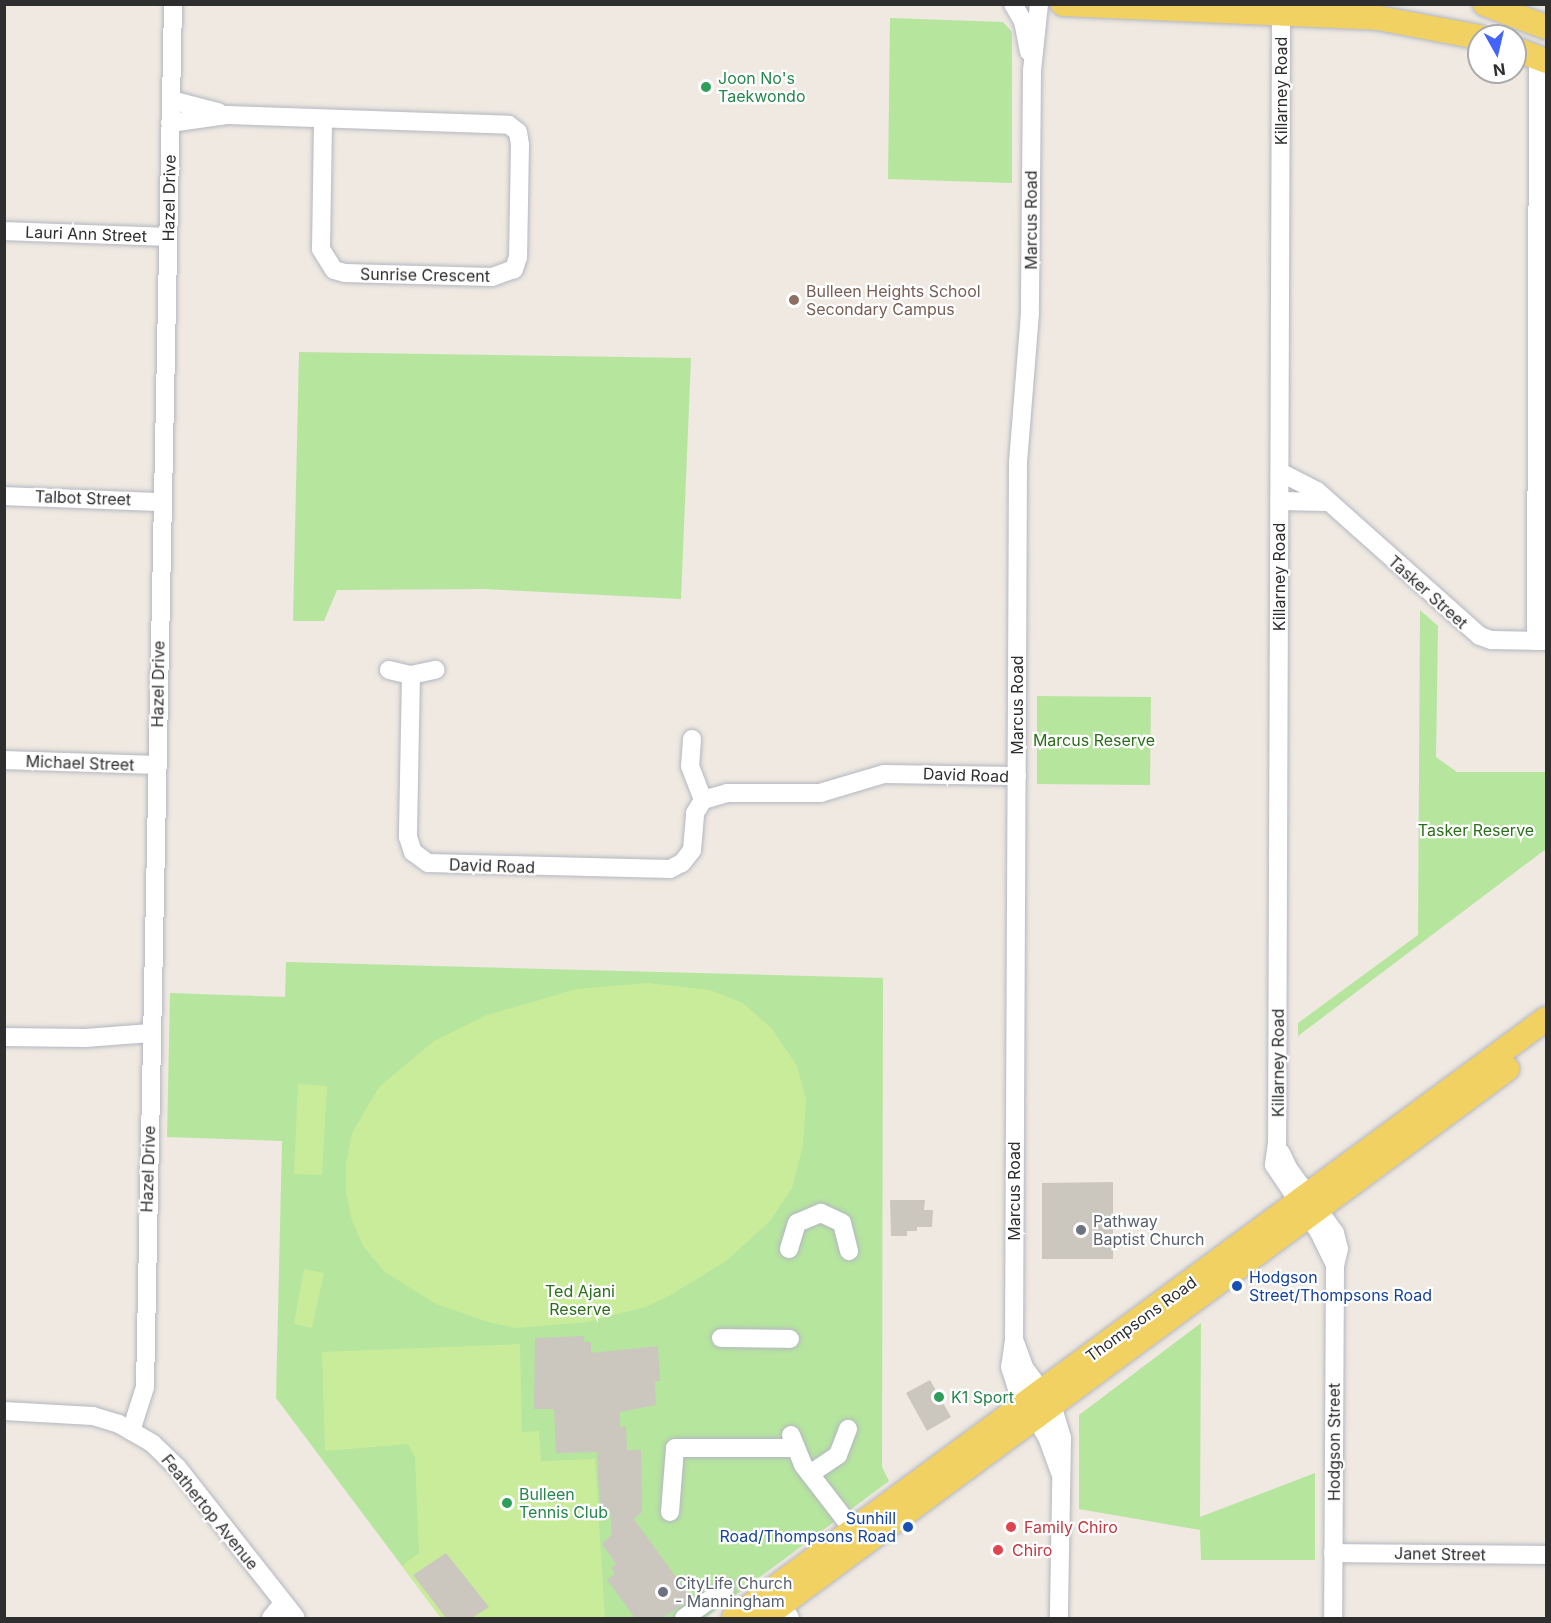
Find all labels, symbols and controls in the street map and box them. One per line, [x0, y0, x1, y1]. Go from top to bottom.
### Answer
north arrow [1467, 24, 1527, 84]
street label: Killarney Road [1271, 37, 1291, 145]
text: N [1492, 59, 1507, 81]
place label: Joon No's Taekwondo [718, 68, 805, 106]
marker: Joon No's Taekwondo [699, 80, 713, 94]
street label: Hazel Drive [159, 154, 179, 242]
street label: Marcus Road [1021, 170, 1041, 270]
street label: Lauri Ann Street [25, 222, 147, 246]
street label: Sunrise Crescent [360, 264, 490, 286]
place label: Bulleen Heights School Secondary Campus [806, 281, 981, 319]
marker: Bulleen Heights School Secondary Campus [787, 293, 801, 307]
street label: Talbot Street [35, 487, 131, 509]
street label: Killarney Road [1269, 523, 1289, 631]
street label: Tasker Street [1384, 551, 1472, 633]
street label: Hazel Drive [148, 640, 168, 728]
street label: Marcus Road [1007, 655, 1027, 755]
park label: Marcus Reserve [1033, 730, 1155, 750]
street label: Michael Street [25, 752, 135, 774]
street label: David Road [923, 764, 1009, 786]
park label: Tasker Reserve [1418, 820, 1534, 840]
street label: David Road [449, 855, 535, 877]
street label: Killarney Road [1268, 1009, 1288, 1117]
street label: Hazel Drive [137, 1125, 159, 1213]
street label: Marcus Road [1004, 1141, 1024, 1241]
place label: Pathway Baptist Church [1093, 1211, 1205, 1249]
marker: Pathway Baptist Church [1074, 1223, 1088, 1237]
place label: Hodgson Street/Thompsons Road [1249, 1267, 1432, 1305]
street label: Thompsons Road [1082, 1272, 1200, 1366]
marker: Hodgson Street/Thompsons Road [1230, 1279, 1244, 1293]
park label: Ted Ajani Reserve [545, 1281, 615, 1319]
street label: Hodgson Street [1324, 1383, 1344, 1501]
place label: K1 Sport [951, 1387, 1014, 1407]
marker: K1 Sport [932, 1390, 946, 1404]
street label: Feathertop Avenue [158, 1450, 262, 1574]
place label: Bulleen Tennis Club [519, 1484, 608, 1522]
marker: Bulleen Tennis Club [500, 1496, 514, 1510]
place label: Sunhill Road/Thompsons Road [719, 1508, 896, 1546]
place label: Family Chiro [1024, 1517, 1118, 1537]
marker: Family Chiro [1002, 1518, 1020, 1536]
marker: Sunhill Road/Thompsons Road [901, 1520, 915, 1534]
place label: Chiro [1012, 1540, 1052, 1560]
marker: Chiro [989, 1541, 1007, 1559]
street label: Janet Street [1394, 1544, 1486, 1564]
place label: CityLife Church - Manningham [675, 1573, 792, 1611]
marker: CityLife Church - Manningham [656, 1585, 670, 1599]

